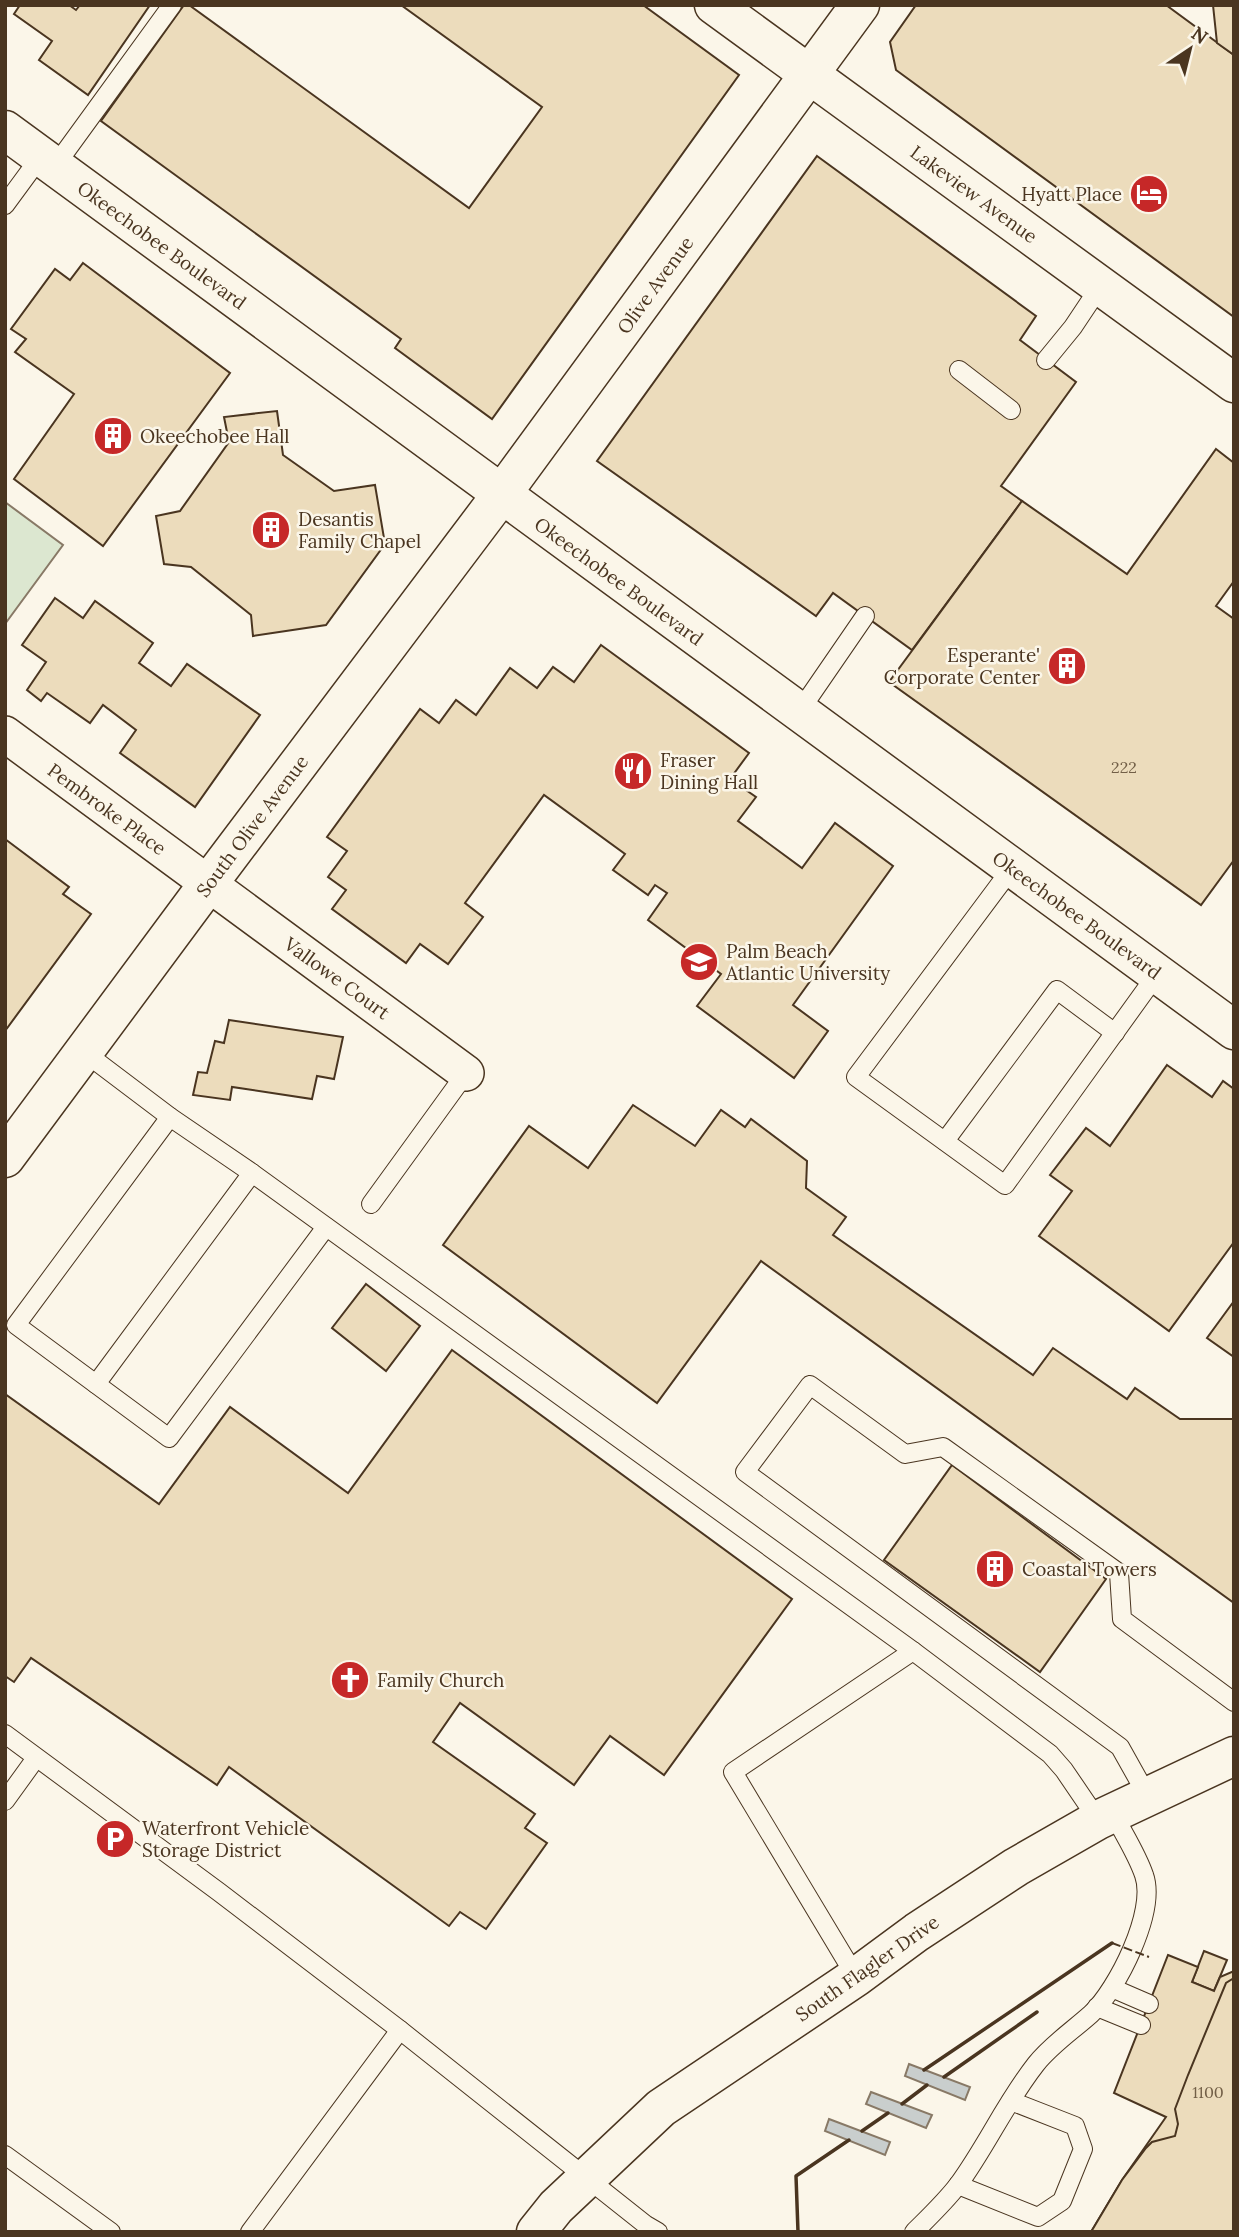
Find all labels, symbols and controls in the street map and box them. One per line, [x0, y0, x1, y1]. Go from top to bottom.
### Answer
north arrow [1155, 14, 1225, 84]
text: N [1187, 21, 1213, 49]
street label: Lakeview Avenue [906, 140, 1042, 248]
hotel icon: Hyatt Place [1128, 173, 1170, 215]
street label: Okeechobee Boulevard [73, 176, 251, 314]
place label: Hyatt Place [1021, 182, 1122, 206]
street label: Olive Avenue [612, 231, 698, 339]
building icon: Okeechobee Hall [92, 415, 134, 457]
place label: Okeechobee Hall [140, 424, 290, 448]
place label: Desantis Family Chapel [298, 507, 421, 553]
building icon: Desantis Family Chapel [250, 509, 292, 551]
street label: Okeechobee Boulevard [530, 512, 708, 650]
place label: Esperante' Corporate Center [884, 643, 1041, 689]
building icon: Esperante' Corporate Center [1046, 645, 1088, 687]
place label: Fraser Dining Hall [660, 748, 758, 794]
street label: South Olive Avenue [191, 750, 313, 902]
restaurant icon: Fraser Dining Hall [612, 750, 654, 792]
house number: 222 [1111, 757, 1137, 777]
street label: Pembroke Place [43, 758, 171, 860]
street label: Okeechobee Boulevard [988, 846, 1166, 984]
street label: Vallowe Court [279, 931, 395, 1025]
place label: Palm Beach Atlantic University [725, 939, 890, 985]
school or university icon: Palm Beach Atlantic University [678, 941, 720, 983]
building icon: Coastal Towers [974, 1548, 1016, 1590]
place label: Coastal Towers [1022, 1557, 1157, 1581]
church icon: Family Church [329, 1659, 371, 1701]
place label: Family Church [377, 1668, 504, 1692]
place label: Waterfront Vehicle Storage District [142, 1816, 309, 1862]
parking icon: Waterfront Vehicle Storage District [94, 1818, 136, 1860]
street label: South Flagler Drive [791, 1910, 943, 2026]
house number: 1100 [1192, 2082, 1224, 2102]

